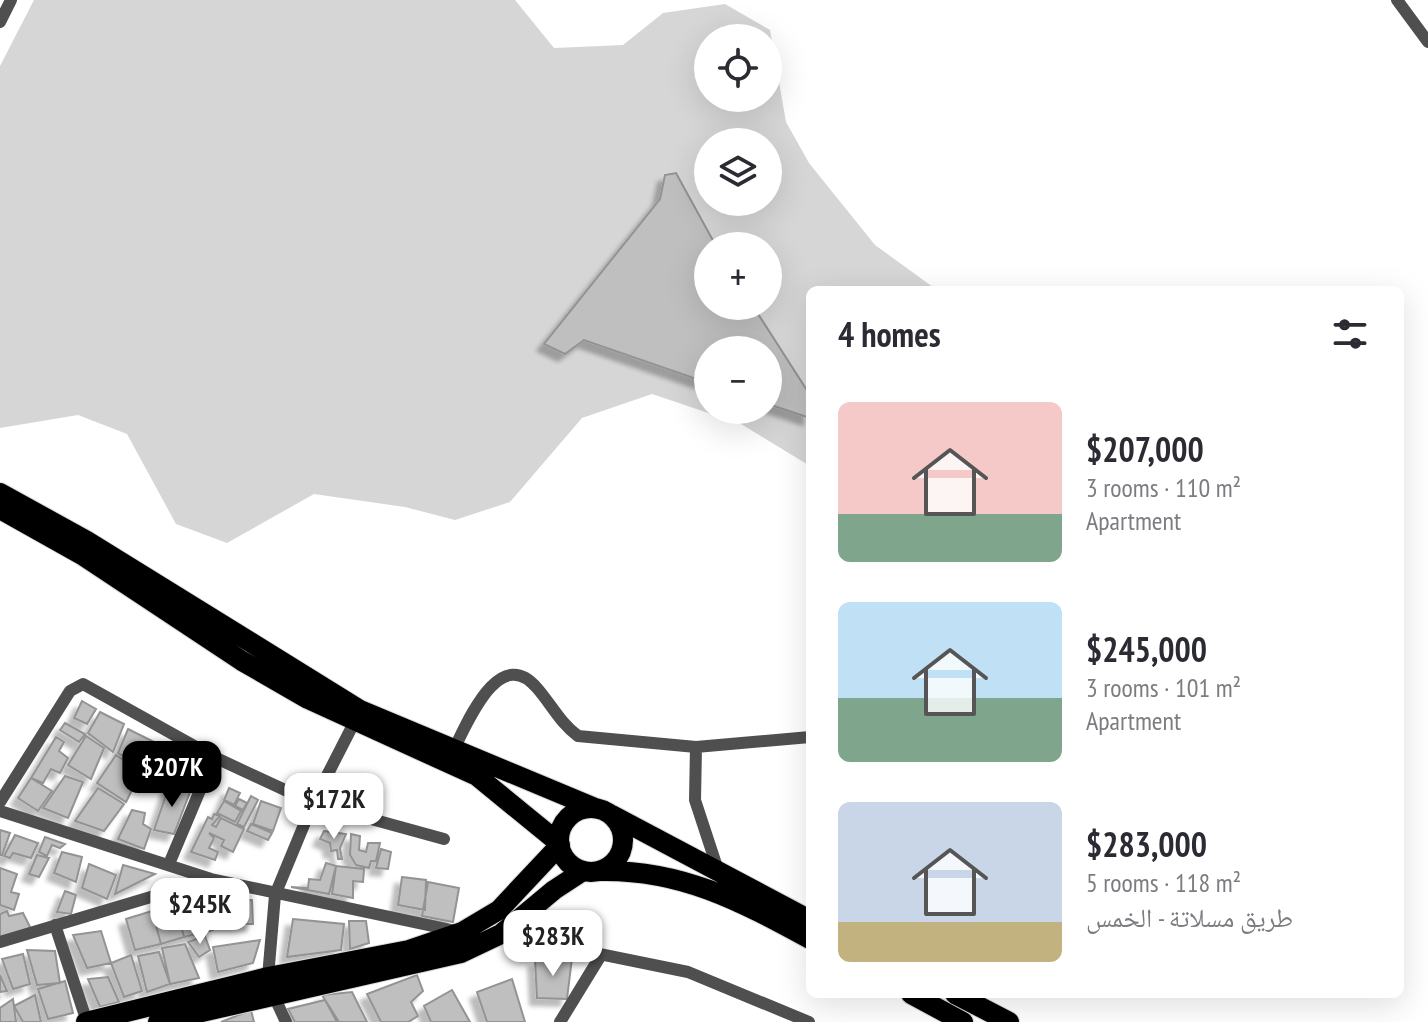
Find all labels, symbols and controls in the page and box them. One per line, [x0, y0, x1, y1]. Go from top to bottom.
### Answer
map controls [694, 24, 782, 424]
button: locate [694, 24, 782, 112]
button: layers [694, 128, 782, 216]
button: + [694, 232, 782, 320]
text: 4 homes [838, 312, 941, 356]
icon: filters [1328, 312, 1372, 356]
button: − [694, 336, 782, 424]
text: $207,000 [1086, 427, 1204, 471]
icon: home [902, 434, 998, 530]
text: 3 rooms · 110 m² [1086, 471, 1241, 504]
text: Apartment [1086, 504, 1181, 537]
text: $245,000 [1086, 627, 1207, 671]
icon: home [902, 634, 998, 730]
text: 3 rooms · 101 m² [1086, 671, 1241, 704]
text: Apartment [1086, 704, 1181, 737]
pin: $207K [116, 741, 228, 809]
text: $207K [140, 750, 204, 783]
pin: $172K [278, 773, 390, 841]
text: $172K [302, 782, 366, 815]
text: $283,000 [1086, 822, 1207, 866]
icon: home [902, 834, 998, 930]
text: 5 rooms · 118 m² [1086, 866, 1241, 899]
pin: $245K [144, 878, 256, 946]
text: $245K [168, 887, 232, 920]
text: طريق مسلاتة - الخمس [1086, 901, 1293, 934]
pin: $283K [497, 910, 609, 978]
text: $283K [521, 919, 585, 952]

